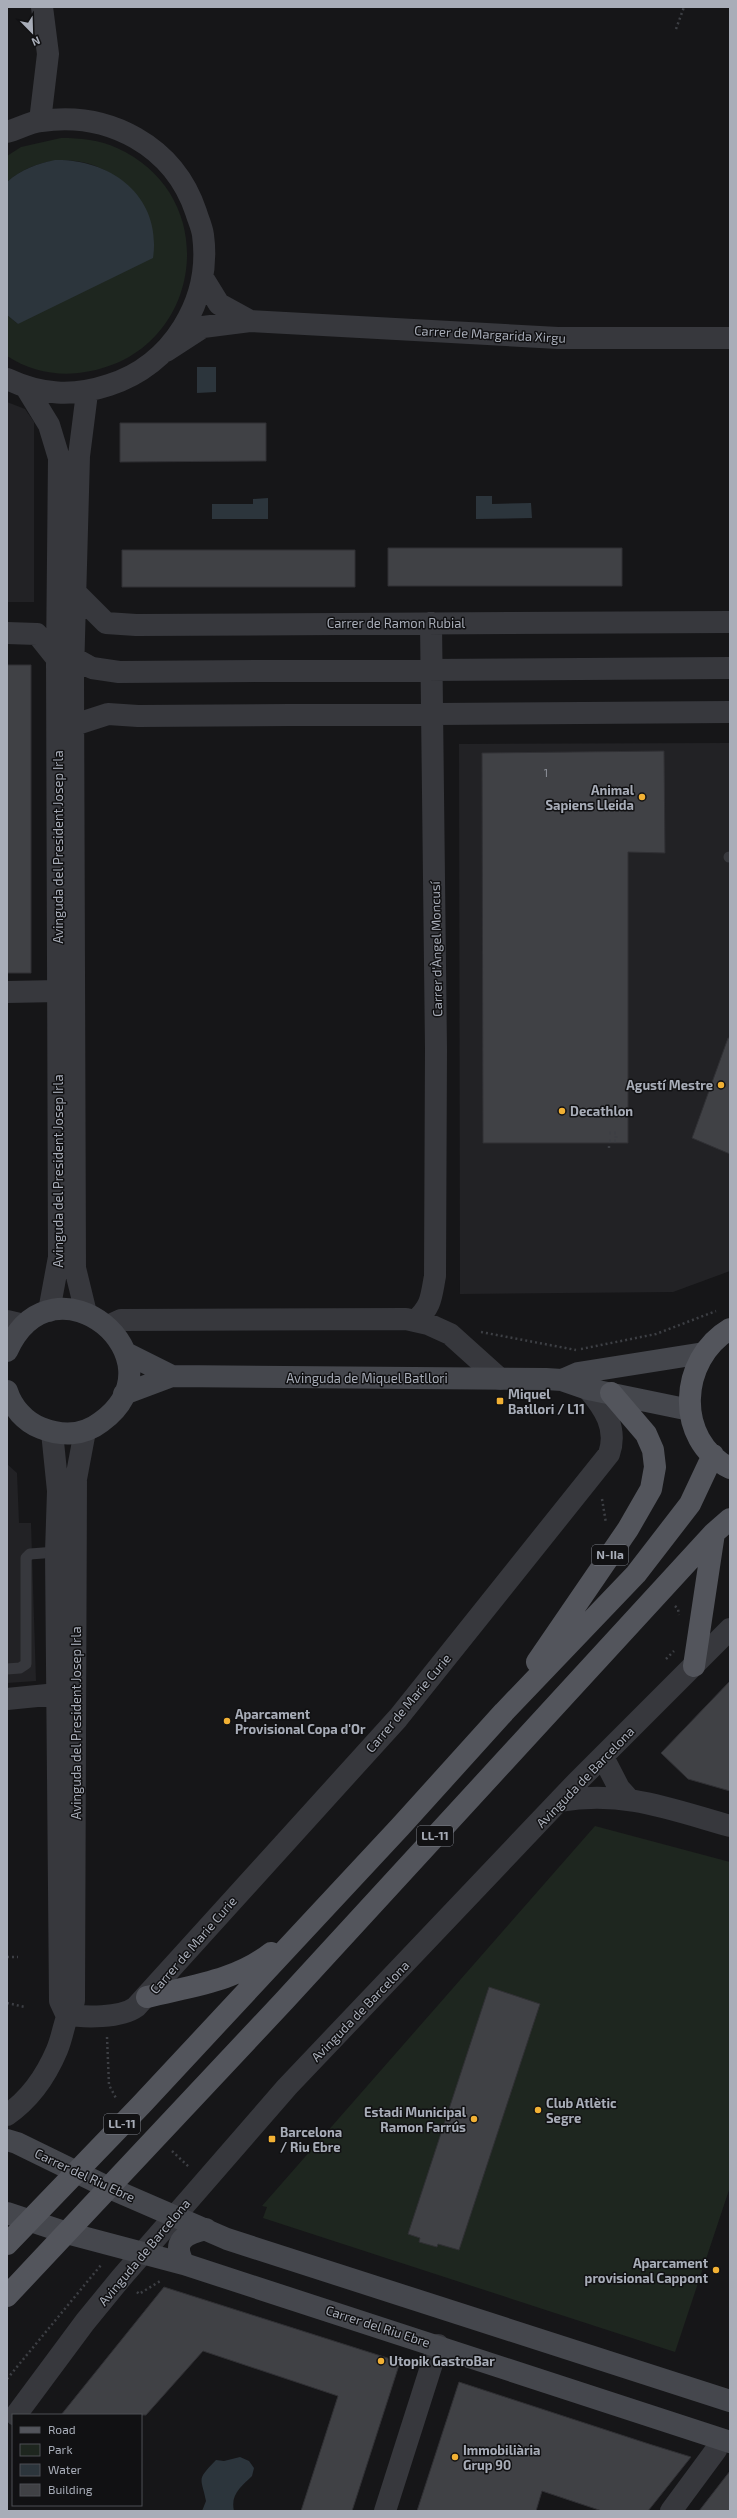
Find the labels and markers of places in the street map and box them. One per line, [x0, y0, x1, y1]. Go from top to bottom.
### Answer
place label: Animal Sapiens Lleida [545, 782, 635, 813]
marker: Animal Sapiens Lleida [637, 792, 647, 802]
place label: Agustí Mestre [626, 1077, 713, 1093]
marker: Agustí Mestre [716, 1080, 726, 1090]
place label: Decathlon [570, 1103, 633, 1119]
marker: Decathlon [557, 1106, 567, 1116]
place label: Miquel Batllori / L11 [508, 1386, 585, 1417]
marker: Miquel Batllori / L11 [495, 1396, 505, 1406]
place label: Aparcament Provisional Copa d'Or [235, 1706, 366, 1737]
marker: Aparcament Provisional Copa d'Or [222, 1716, 232, 1726]
place label: Club Atlètic Segre [546, 2095, 617, 2126]
place label: Estadi Municipal Ramon Farrús [364, 2104, 467, 2135]
marker: Club Atlètic Segre [533, 2105, 543, 2115]
marker: Estadi Municipal Ramon Farrús [469, 2114, 479, 2124]
place label: Barcelona / Riu Ebre [280, 2124, 342, 2155]
marker: Barcelona / Riu Ebre [267, 2134, 277, 2144]
place label: Aparcament provisional Cappont [585, 2255, 709, 2286]
marker: Aparcament provisional Cappont [711, 2265, 721, 2275]
place label: Utopik GastroBar [389, 2353, 495, 2369]
marker: Utopik GastroBar [376, 2356, 386, 2366]
place label: Immobiliària Grup 90 [463, 2442, 541, 2473]
marker: Immobiliària Grup 90 [450, 2452, 460, 2462]

